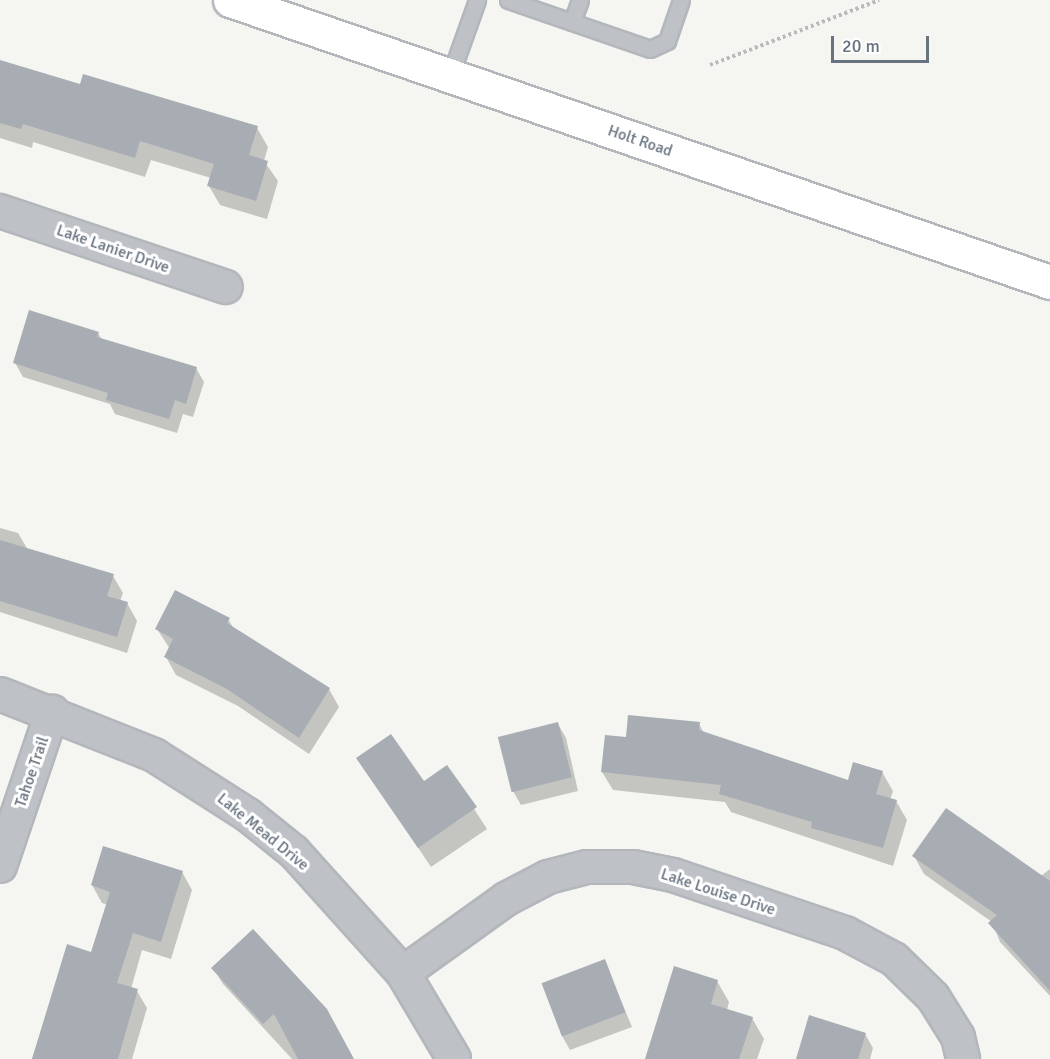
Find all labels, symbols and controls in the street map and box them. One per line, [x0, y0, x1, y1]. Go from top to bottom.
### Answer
scale bar [834, 24, 932, 62]
text: 20 m [842, 35, 880, 57]
street label: Holt Road [605, 121, 675, 161]
street label: Lake Lanier Drive [54, 221, 172, 277]
street label: Tahoe Trail [11, 734, 53, 810]
street label: Lake Mead Drive [213, 789, 313, 875]
street label: Lake Louise Drive [658, 864, 778, 920]

